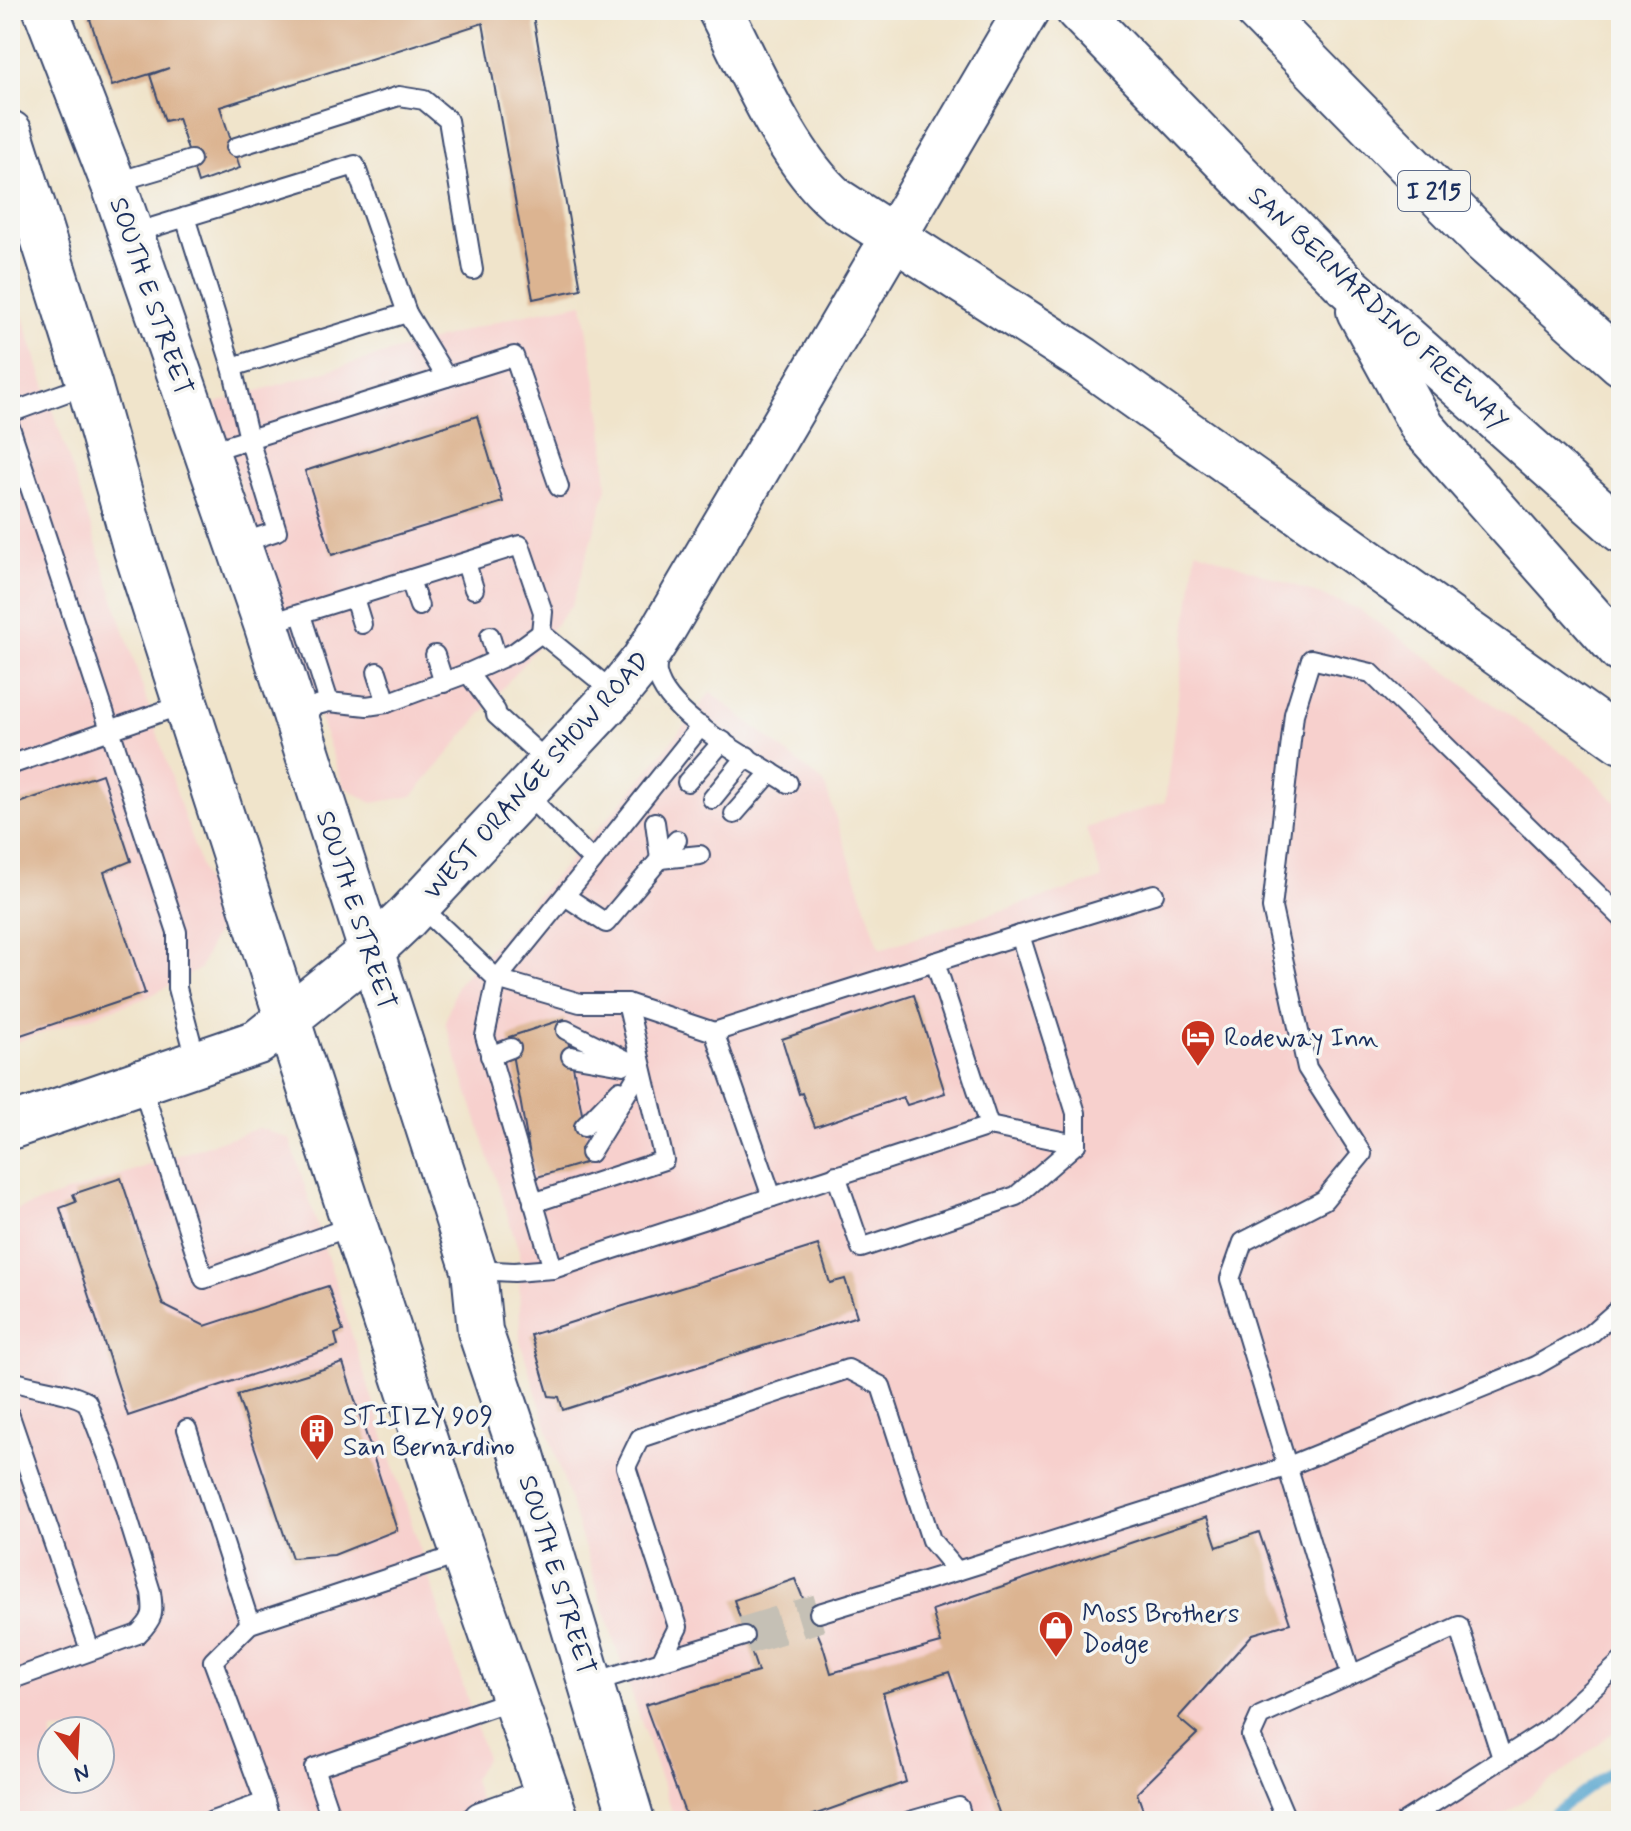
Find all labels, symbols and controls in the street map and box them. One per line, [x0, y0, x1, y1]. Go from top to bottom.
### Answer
road number: I 215 [1398, 171, 1470, 211]
street label: SAN BERNARDINO FREEWAY [1240, 180, 1515, 439]
street label: SOUTH E STREET [100, 193, 200, 400]
street label: WEST ORANGE SHOW ROAD [417, 645, 658, 908]
street label: SOUTH E STREET [307, 807, 403, 1014]
hotel icon: Rodeway Inn [1179, 1018, 1217, 1068]
place label: Rodeway Inn [1224, 1022, 1378, 1056]
place label: STIIIZY 909 San Bernardino [343, 1401, 515, 1465]
building icon: STIIIZY 909 San Bernardino [298, 1412, 336, 1462]
street label: SOUTH E STREET [510, 1471, 603, 1680]
place label: Moss Brothers Dodge [1082, 1598, 1239, 1664]
shop icon: Moss Brothers Dodge [1037, 1609, 1075, 1659]
north arrow [36, 1715, 116, 1795]
text: N [70, 1757, 93, 1788]

